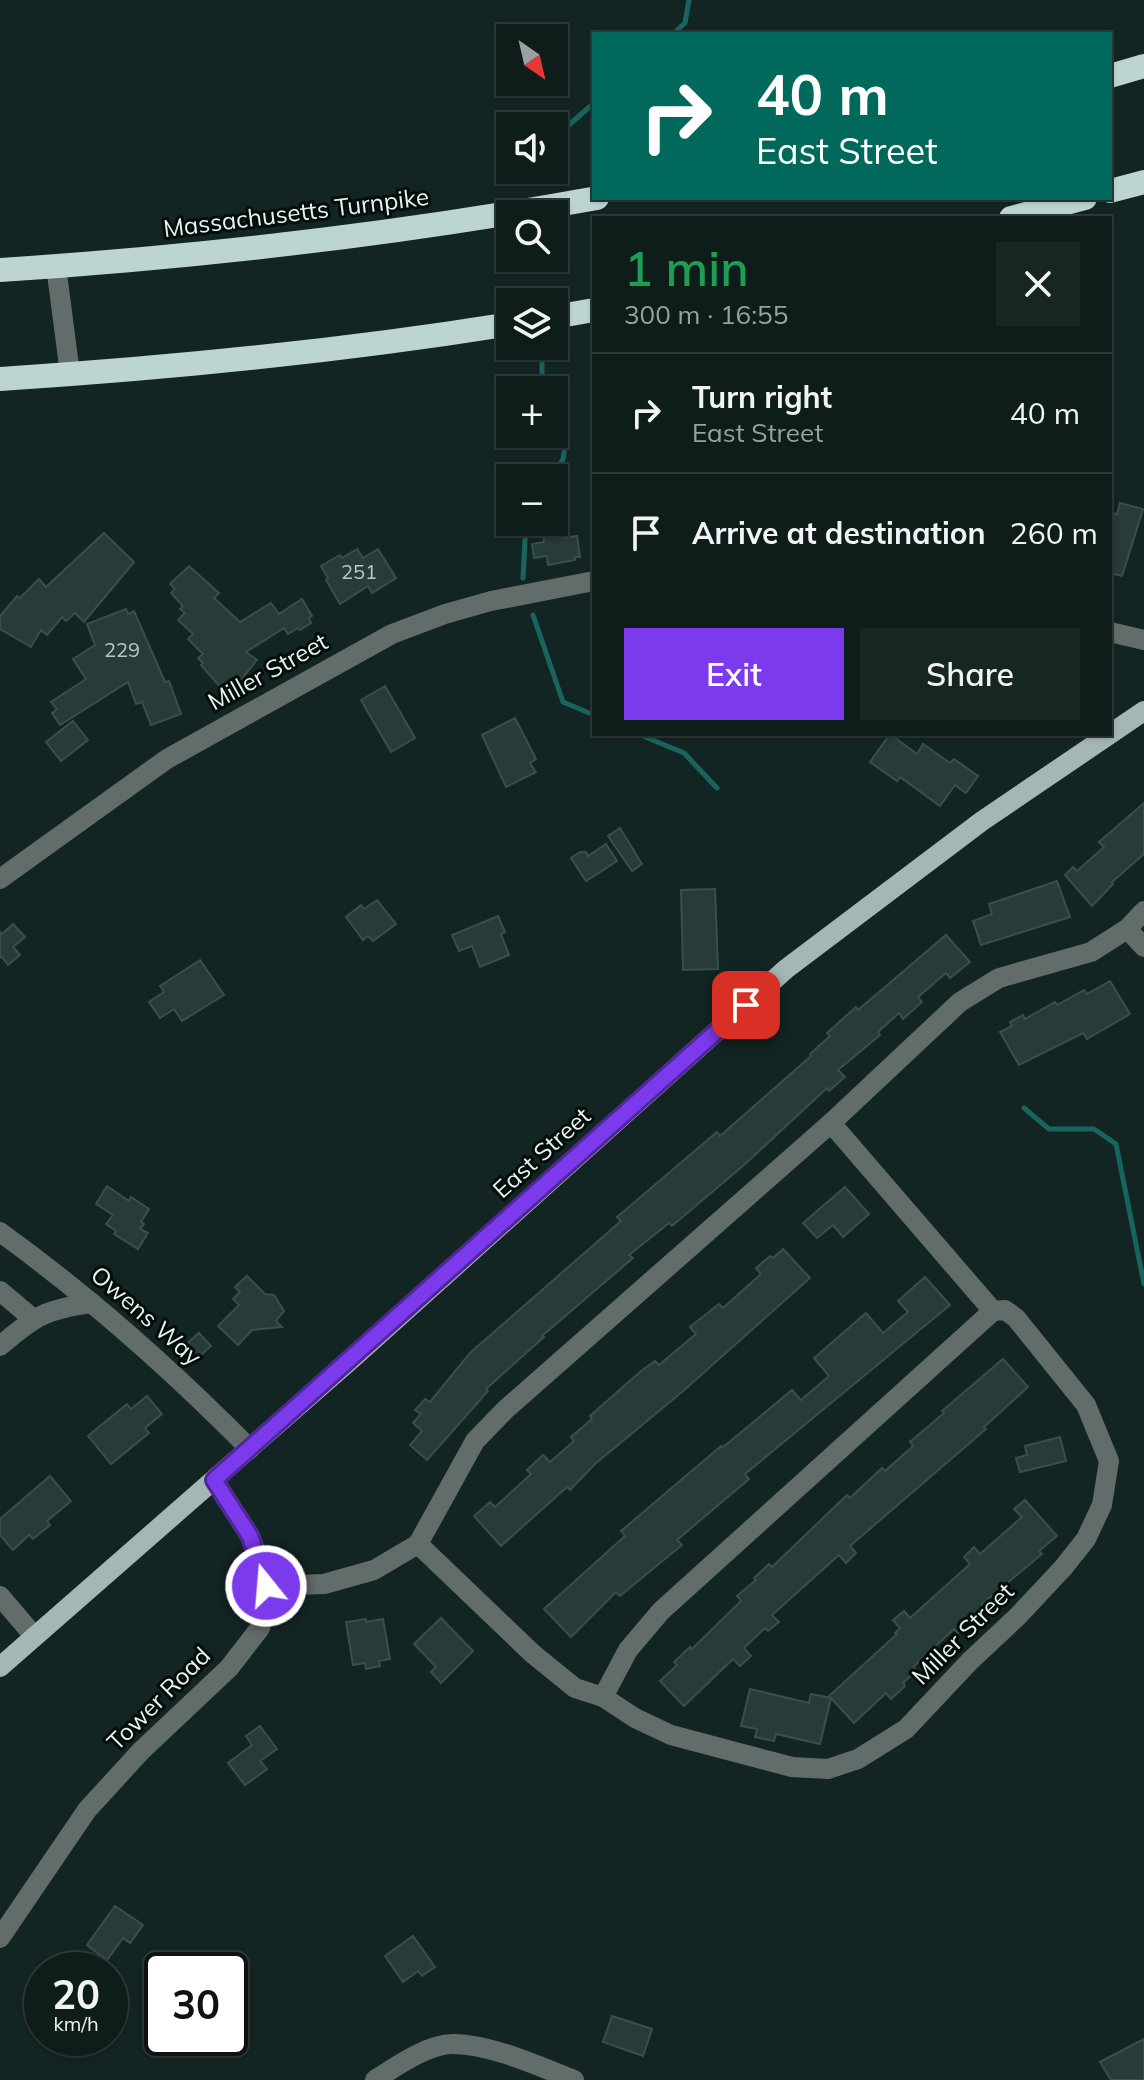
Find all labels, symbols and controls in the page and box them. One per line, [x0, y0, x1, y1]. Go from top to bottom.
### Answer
north arrow [496, 24, 568, 96]
map controls [496, 24, 568, 536]
text: 40 m [756, 59, 889, 129]
icon: right [624, 64, 728, 168]
button: sound [496, 112, 568, 184]
text: East Street [756, 128, 938, 173]
street label: Massachusetts Turnpike [161, 181, 430, 243]
button: search [496, 200, 568, 272]
text: 1 min [624, 238, 749, 298]
button: close [996, 242, 1080, 326]
button: layers [496, 288, 568, 360]
text: 300 m · 16:55 [624, 298, 788, 331]
button: + [496, 376, 568, 448]
text: Turn right [692, 378, 832, 416]
icon: right [624, 391, 668, 435]
text: 40 m [1010, 394, 1080, 432]
text: East Street [692, 416, 823, 449]
button: − [496, 464, 568, 536]
icon: arrive [624, 511, 668, 555]
text: Arrive at destination [692, 514, 986, 552]
text: 260 m [1010, 514, 1098, 552]
house number: 251 [341, 559, 377, 584]
street label: Miller Street [202, 626, 333, 716]
button: Exit [624, 628, 844, 720]
button: Share [860, 628, 1080, 720]
house number: 229 [104, 637, 140, 662]
pin [712, 971, 780, 1039]
icon: arrive [724, 983, 768, 1027]
street label: East Street [486, 1101, 596, 1204]
street label: Owens Way [85, 1259, 208, 1372]
position arrow [224, 1544, 308, 1628]
street label: Miller Street [905, 1576, 1020, 1691]
street label: Tower Road [100, 1640, 216, 1756]
speed limit sign: 30 [144, 1952, 248, 2056]
text: 20 [52, 1969, 100, 2019]
text: km/h [53, 2011, 99, 2036]

